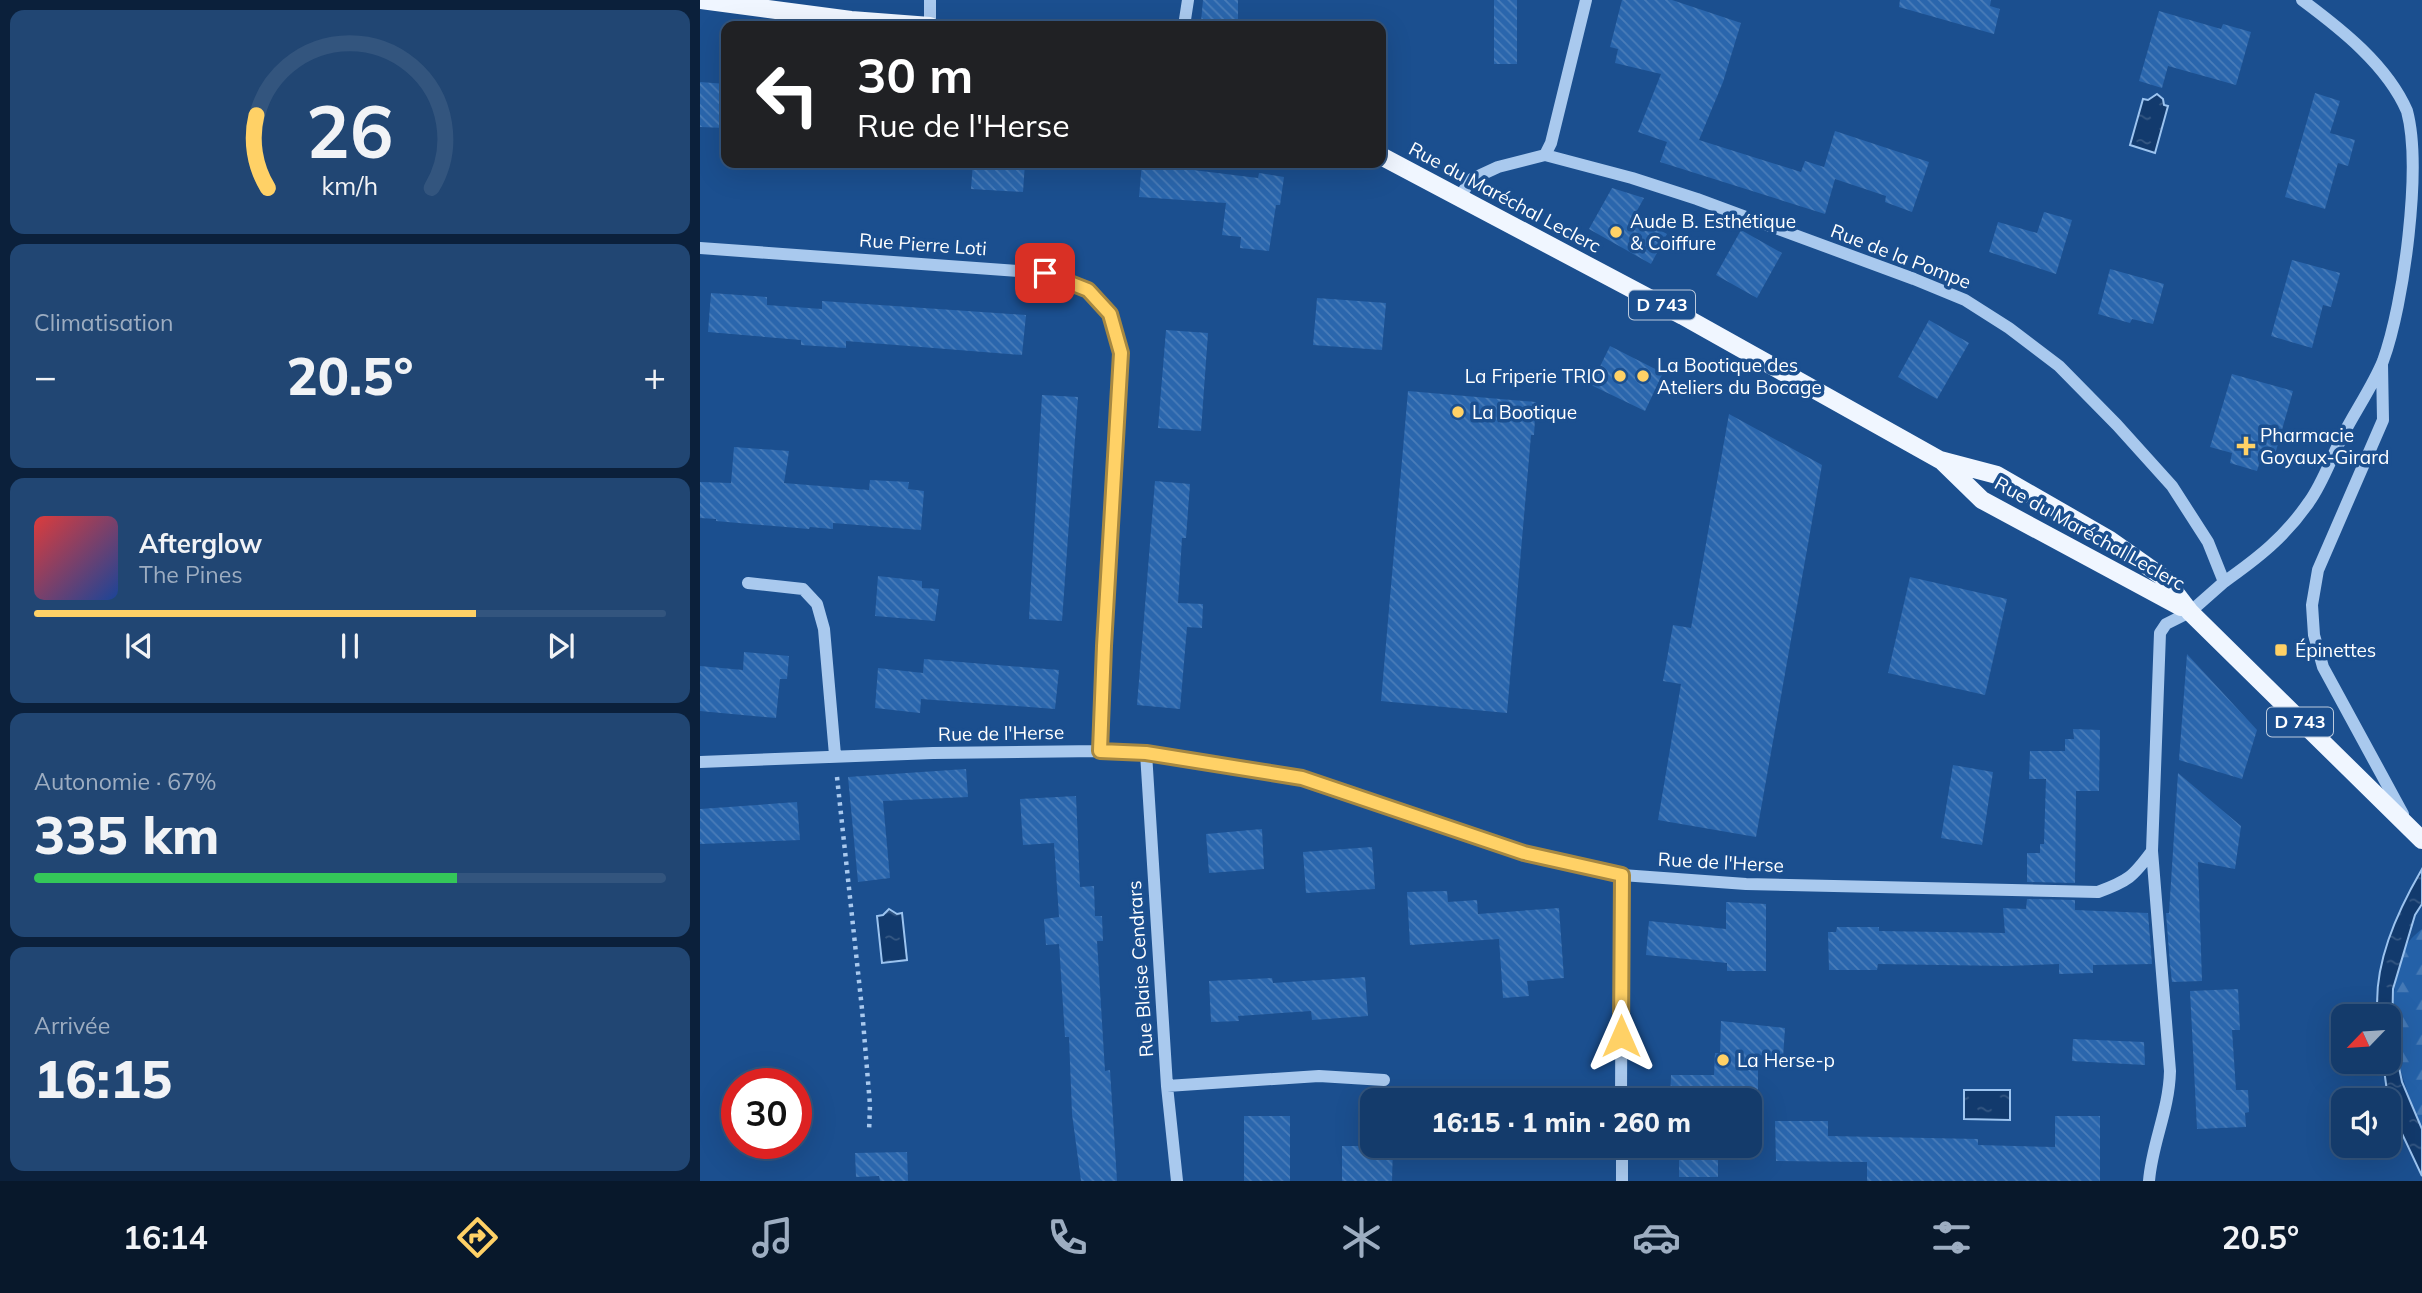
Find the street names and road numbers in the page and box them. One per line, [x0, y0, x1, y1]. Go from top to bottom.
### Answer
street label: Rue du Maréchal Leclerc [1405, 136, 1605, 258]
street label: Rue de la Pompe [1828, 218, 1974, 294]
street label: Rue Pierre Loti [858, 228, 988, 260]
road number: D 743 [1629, 290, 1695, 320]
street label: Rue du Maréchal Leclerc [1991, 471, 2189, 595]
road number: D 743 [2267, 708, 2333, 736]
street label: Rue de l'Herse [938, 720, 1064, 746]
street label: Rue de l'Herse [1657, 847, 1785, 877]
street label: Rue Blaise Cendrars [1122, 880, 1158, 1058]

